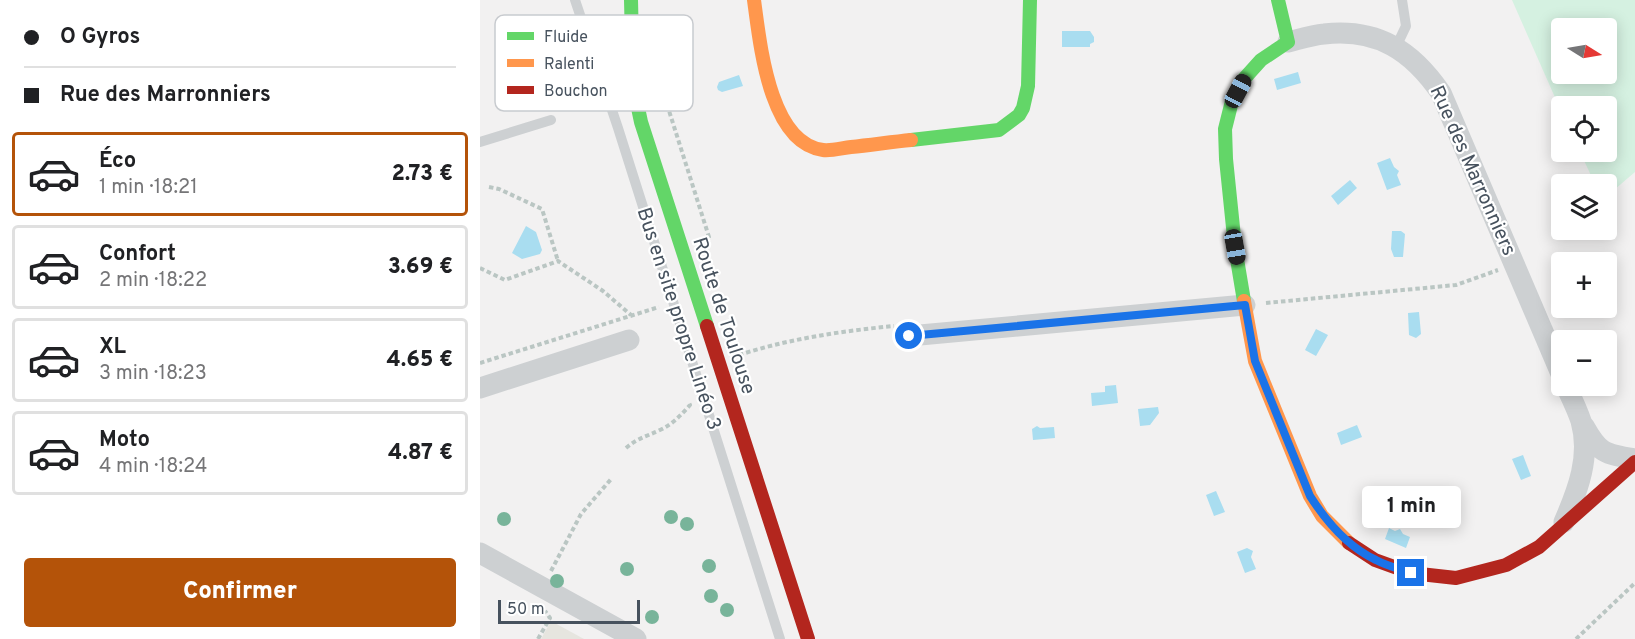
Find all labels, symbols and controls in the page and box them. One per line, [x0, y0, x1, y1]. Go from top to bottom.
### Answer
legend [495, 15, 693, 111]
north arrow [1551, 18, 1617, 84]
map controls [1551, 18, 1617, 396]
text: O Gyros [60, 24, 140, 51]
text: Fluide [544, 28, 588, 48]
text: Ralenti [544, 55, 594, 75]
car [1222, 71, 1254, 111]
text: Rue des Marronniers [60, 82, 271, 109]
text: Bouchon [544, 82, 608, 102]
street label: Rue des Marronniers [1423, 82, 1521, 260]
button: locate [1551, 96, 1617, 162]
icon: car [27, 147, 81, 201]
text: Éco [99, 148, 136, 175]
text: 2.73 € [391, 161, 453, 188]
button: layers [1551, 174, 1617, 240]
text: 1 min · 18:21 [99, 175, 198, 201]
street label: Bus en site propre Linéo 3 [630, 204, 726, 434]
car [1223, 228, 1247, 266]
street label: Route de Toulouse [685, 234, 761, 398]
icon: car [27, 240, 81, 294]
text: Confort [99, 241, 176, 268]
button: + [1551, 252, 1617, 318]
text: 3.69 € [388, 254, 453, 281]
text: 2 min · 18:22 [99, 268, 207, 294]
route start [895, 322, 922, 349]
button: − [1551, 330, 1617, 396]
icon: car [27, 333, 81, 387]
text: XL [99, 334, 126, 361]
text: 4.65 € [387, 347, 453, 374]
text: 3 min · 18:23 [99, 361, 207, 387]
icon: car [27, 426, 81, 480]
text: Moto [99, 427, 150, 454]
text: 4.87 € [388, 440, 453, 467]
text: 4 min · 18:24 [99, 454, 207, 480]
callout: 1 min [1362, 486, 1460, 528]
text: 1 min [1387, 494, 1436, 520]
button: Confirmer [24, 558, 456, 627]
route end [1397, 559, 1424, 586]
scale bar [498, 597, 640, 624]
text: 50 m [507, 600, 545, 620]

